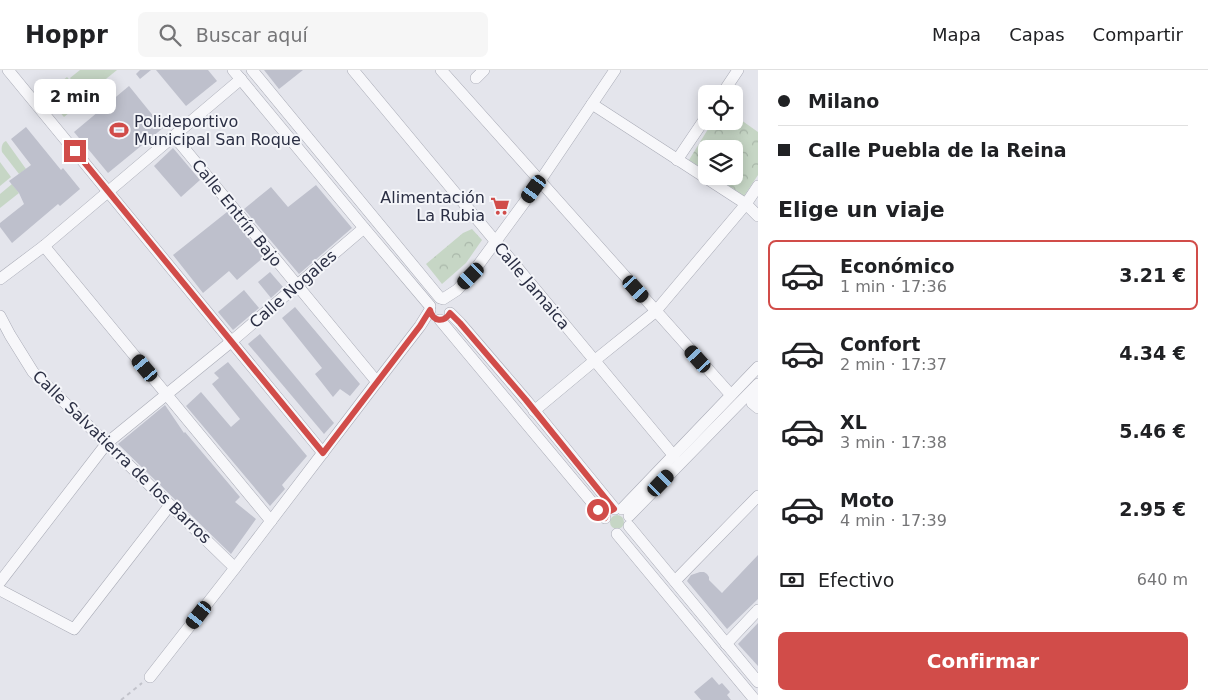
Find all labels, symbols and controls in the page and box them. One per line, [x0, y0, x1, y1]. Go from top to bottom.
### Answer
search box [138, 12, 488, 57]
text: Hoppr [25, 21, 108, 49]
icon: search [156, 21, 184, 49]
text: Buscar aquí [196, 24, 308, 46]
text: Mapa [932, 24, 981, 45]
text: Capas [1009, 24, 1065, 45]
text: Compartir [1093, 24, 1183, 45]
callout: 2 min [34, 78, 116, 114]
map controls [698, 85, 743, 185]
button: locate [698, 85, 743, 130]
text: 2 min [50, 87, 100, 106]
text: Milano [808, 90, 879, 112]
place label: Polideportivo Municipal San Roque [134, 112, 301, 149]
sports icon: Polideportivo Municipal San Roque [108, 119, 130, 141]
text: Calle Puebla de la Reina [808, 139, 1067, 161]
route end [64, 140, 86, 162]
button: layers [698, 140, 743, 185]
street label: Calle Entrín Bajo [188, 155, 286, 271]
car [519, 172, 548, 206]
place label: Alimentación La Rubia [380, 188, 485, 225]
supermarket icon: Alimentación La Rubia [489, 195, 511, 217]
text: Elige un viaje [778, 197, 945, 222]
street label: Calle Jamaica [490, 239, 574, 333]
street label: Calle Nogales [246, 246, 340, 332]
icon: car [780, 253, 825, 298]
text: Económico [840, 255, 955, 277]
car [455, 260, 486, 292]
text: 3.21 € [1119, 264, 1186, 286]
car [620, 273, 651, 305]
text: 1 min · 17:36 [840, 277, 947, 296]
icon: car [780, 331, 825, 376]
text: Confort [840, 333, 920, 355]
text: 4.34 € [1119, 342, 1186, 364]
car [682, 343, 713, 375]
car [129, 352, 160, 384]
text: 2 min · 17:37 [840, 355, 947, 374]
street label: Calle Salvatierra de los Barros [29, 366, 215, 548]
icon: car [780, 409, 825, 454]
text: XL [840, 411, 867, 433]
text: 5.46 € [1119, 420, 1186, 442]
text: 3 min · 17:38 [840, 433, 947, 452]
car [645, 467, 676, 499]
icon: car [780, 487, 825, 532]
text: Moto [840, 489, 894, 511]
text: 2.95 € [1119, 498, 1186, 520]
route start [587, 499, 609, 521]
text: 4 min · 17:39 [840, 511, 947, 530]
icon: cash [778, 566, 806, 594]
text: Efectivo [818, 569, 894, 591]
text: 640 m [1137, 570, 1188, 589]
car [183, 599, 214, 631]
button: Confirmar [778, 632, 1188, 690]

